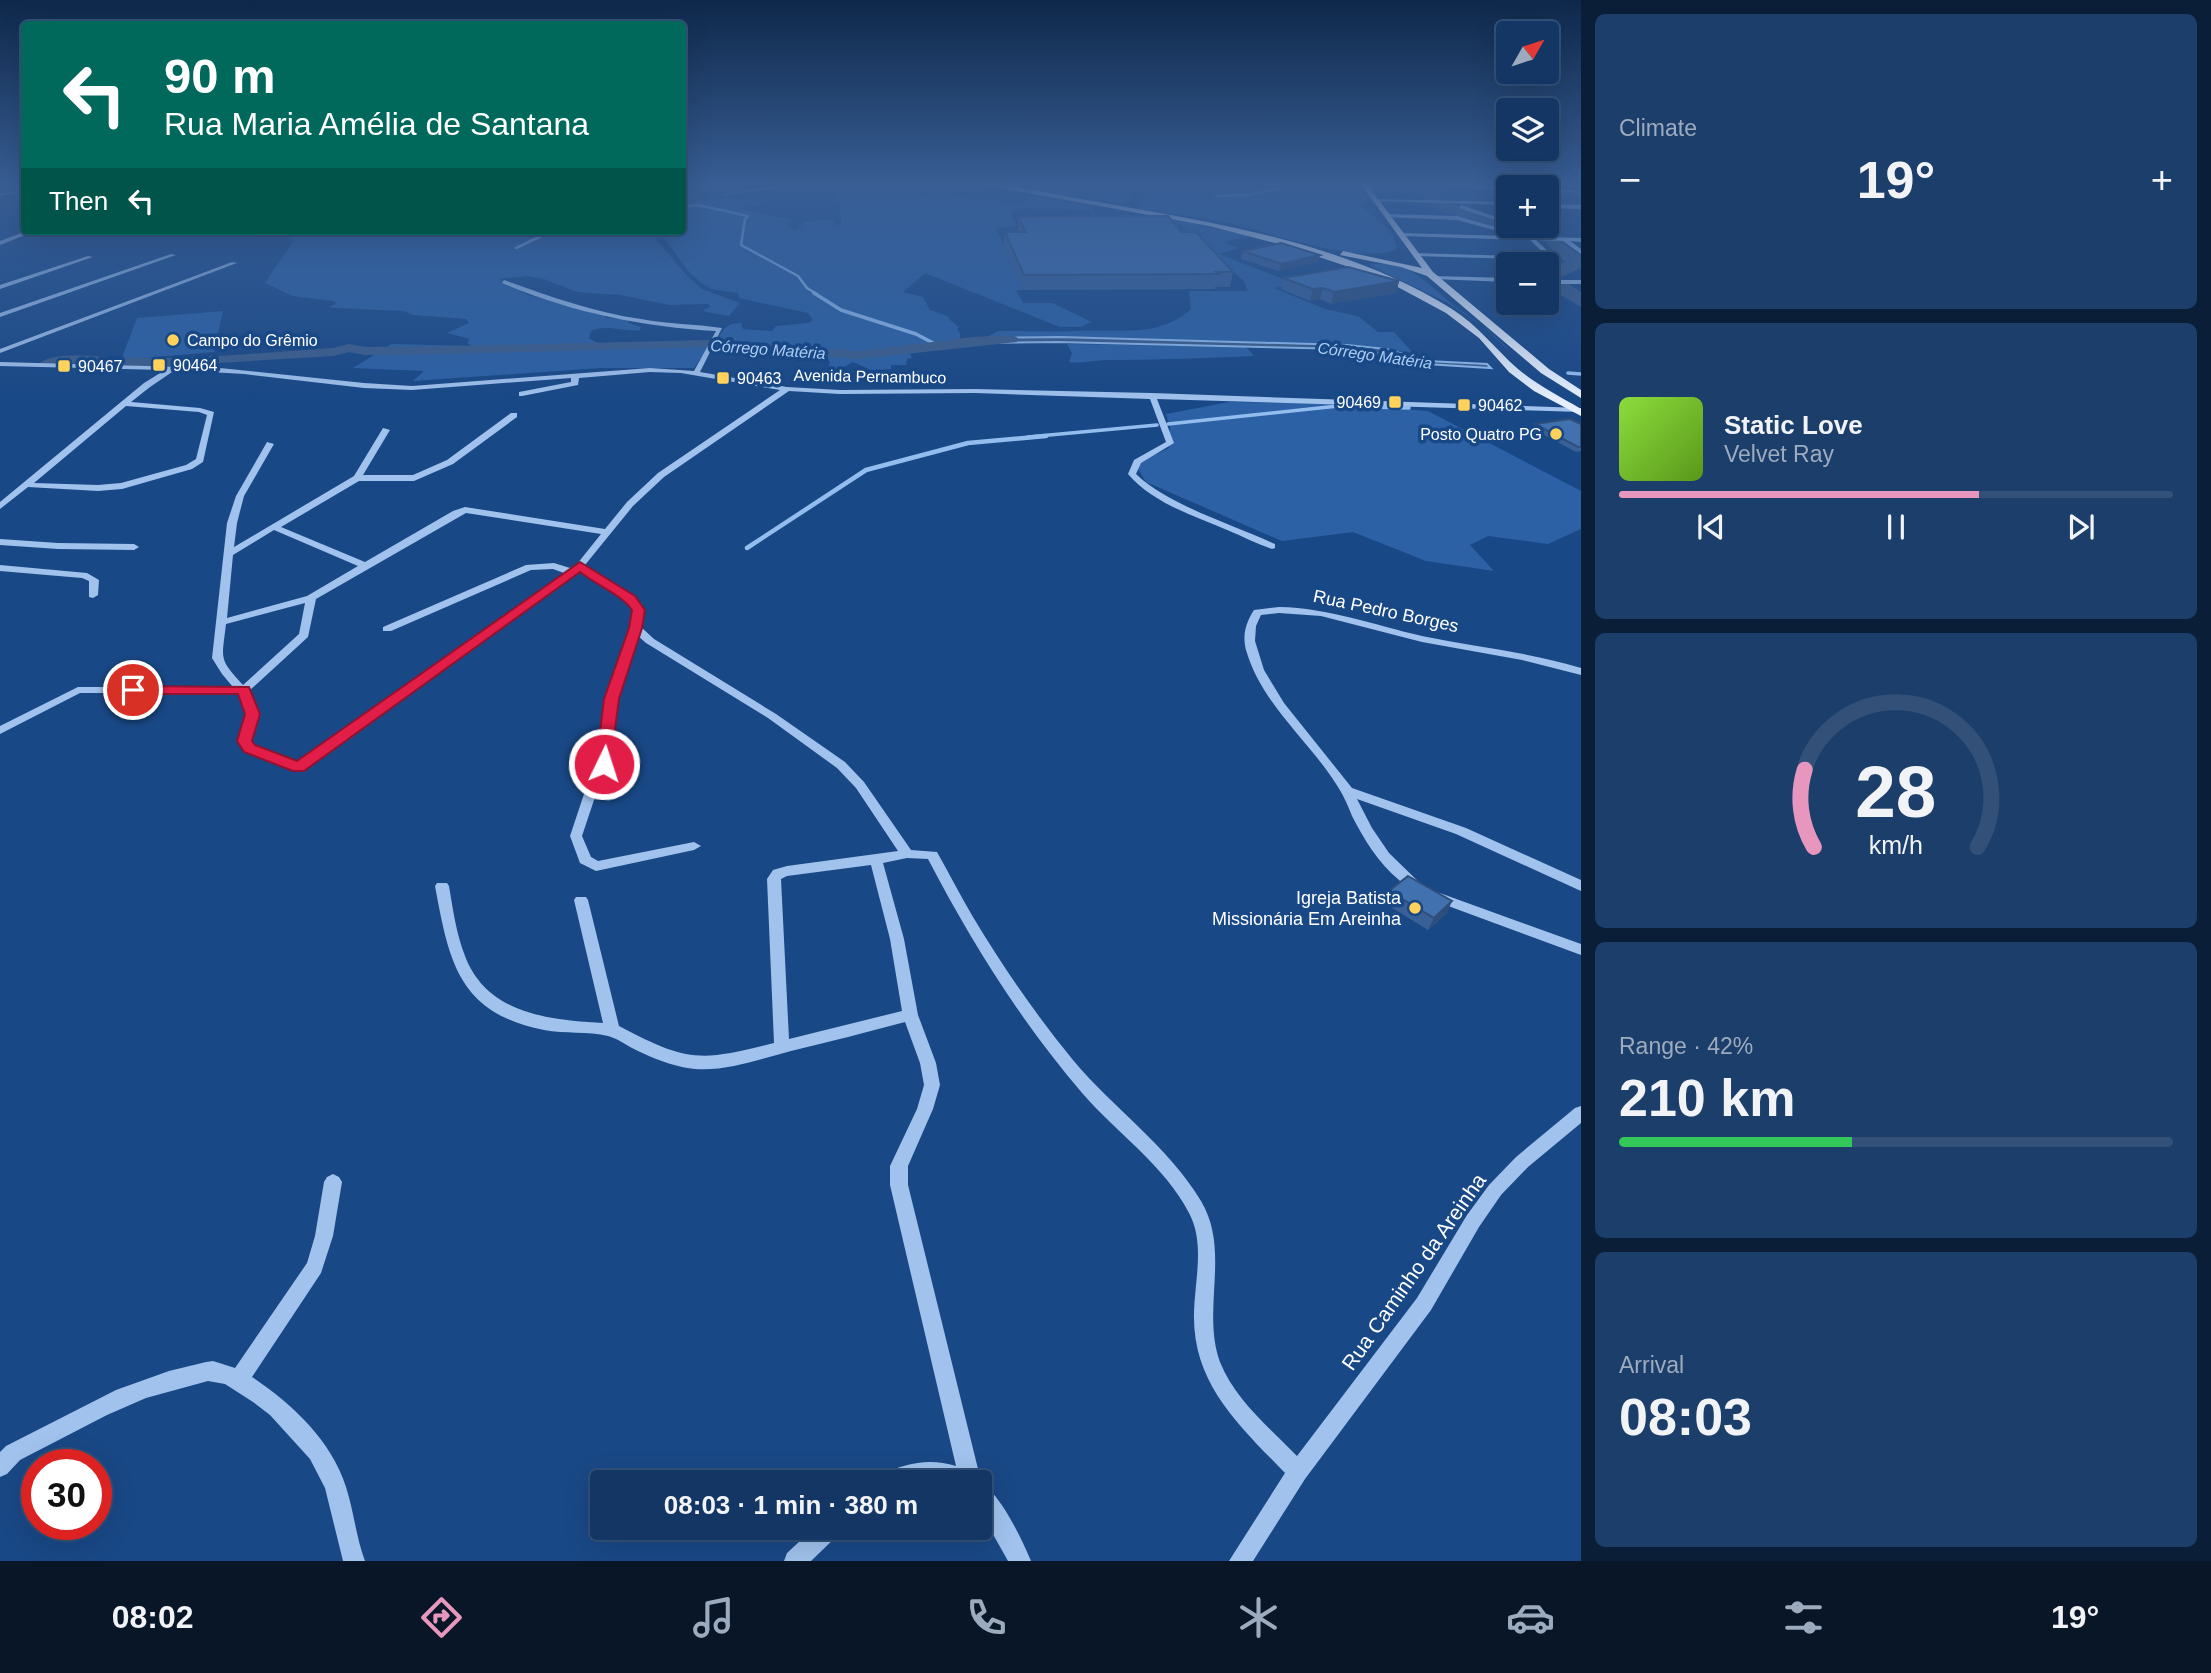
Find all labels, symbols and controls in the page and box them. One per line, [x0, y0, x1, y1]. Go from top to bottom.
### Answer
north arrow [1496, 21, 1559, 84]
map controls [1496, 21, 1559, 315]
icon: left [49, 49, 140, 140]
text: 90 m [164, 49, 276, 103]
button: layers [1496, 98, 1559, 161]
text: Rua Maria Amélia de Santana [164, 106, 589, 142]
text: Climate [1619, 115, 1697, 141]
text: 19° [1857, 151, 1935, 209]
text: − [1619, 159, 1641, 201]
text: + [2151, 159, 2173, 201]
button: + [1496, 175, 1559, 238]
icon: left [122, 182, 160, 220]
text: Then [49, 186, 108, 216]
button: − [1496, 252, 1559, 315]
marker: Campo do Grêmio [165, 332, 181, 348]
place label: Campo do Grêmio [187, 332, 318, 349]
water label: Córrego Matéria [710, 337, 826, 362]
water label: Córrego Matéria [1317, 339, 1433, 372]
marker: 90464 [151, 357, 167, 373]
place label: 90464 [173, 357, 218, 374]
marker: 90467 [56, 358, 72, 374]
place label: 90467 [78, 358, 123, 375]
street label: Avenida Pernambuco [794, 367, 947, 386]
marker: 90463 [715, 370, 731, 386]
place label: 90463 [737, 370, 782, 387]
place label: 90469 [1337, 394, 1381, 411]
marker: 90469 [1387, 394, 1403, 410]
marker: 90462 [1456, 397, 1472, 413]
place label: 90462 [1478, 397, 1523, 414]
text: Static Love [1724, 410, 1863, 440]
place label: Posto Quatro PG [1420, 426, 1542, 443]
marker: Posto Quatro PG [1548, 426, 1564, 442]
text: Velvet Ray [1724, 441, 1834, 467]
icon: previous [1692, 508, 1730, 546]
icon: pause [1877, 508, 1915, 546]
icon: next [2062, 508, 2100, 546]
street label: Rua Pedro Borges [1311, 586, 1461, 636]
pin [103, 660, 163, 720]
icon: arrive [114, 671, 152, 709]
position arrow [567, 727, 641, 801]
text: 28 [1856, 751, 1936, 832]
text: km/h [1869, 830, 1923, 858]
place label: Igreja Batista Missionária Em Areinha [1212, 888, 1402, 929]
marker: Igreja Batista Missionária Em Areinha [1407, 900, 1423, 916]
text: Range · 42% [1619, 1033, 1753, 1059]
text: 210 km [1619, 1069, 1795, 1127]
street label: Rua Caminho da Areinha [1337, 1169, 1490, 1374]
text: Arrival [1619, 1352, 1684, 1378]
text: 08:03 [1619, 1388, 1752, 1446]
speed limit sign: 30 [21, 1449, 112, 1540]
text: 08:03 · 1 min · 380 m [664, 1490, 918, 1520]
icon: directions [417, 1593, 466, 1642]
icon: music [689, 1593, 738, 1642]
icon: phone [962, 1593, 1011, 1642]
icon: climate [1234, 1593, 1283, 1642]
icon: car [1506, 1593, 1555, 1642]
icon: filters [1779, 1593, 1828, 1642]
text: 08:02 [112, 1599, 194, 1635]
text: 19° [2051, 1599, 2099, 1635]

